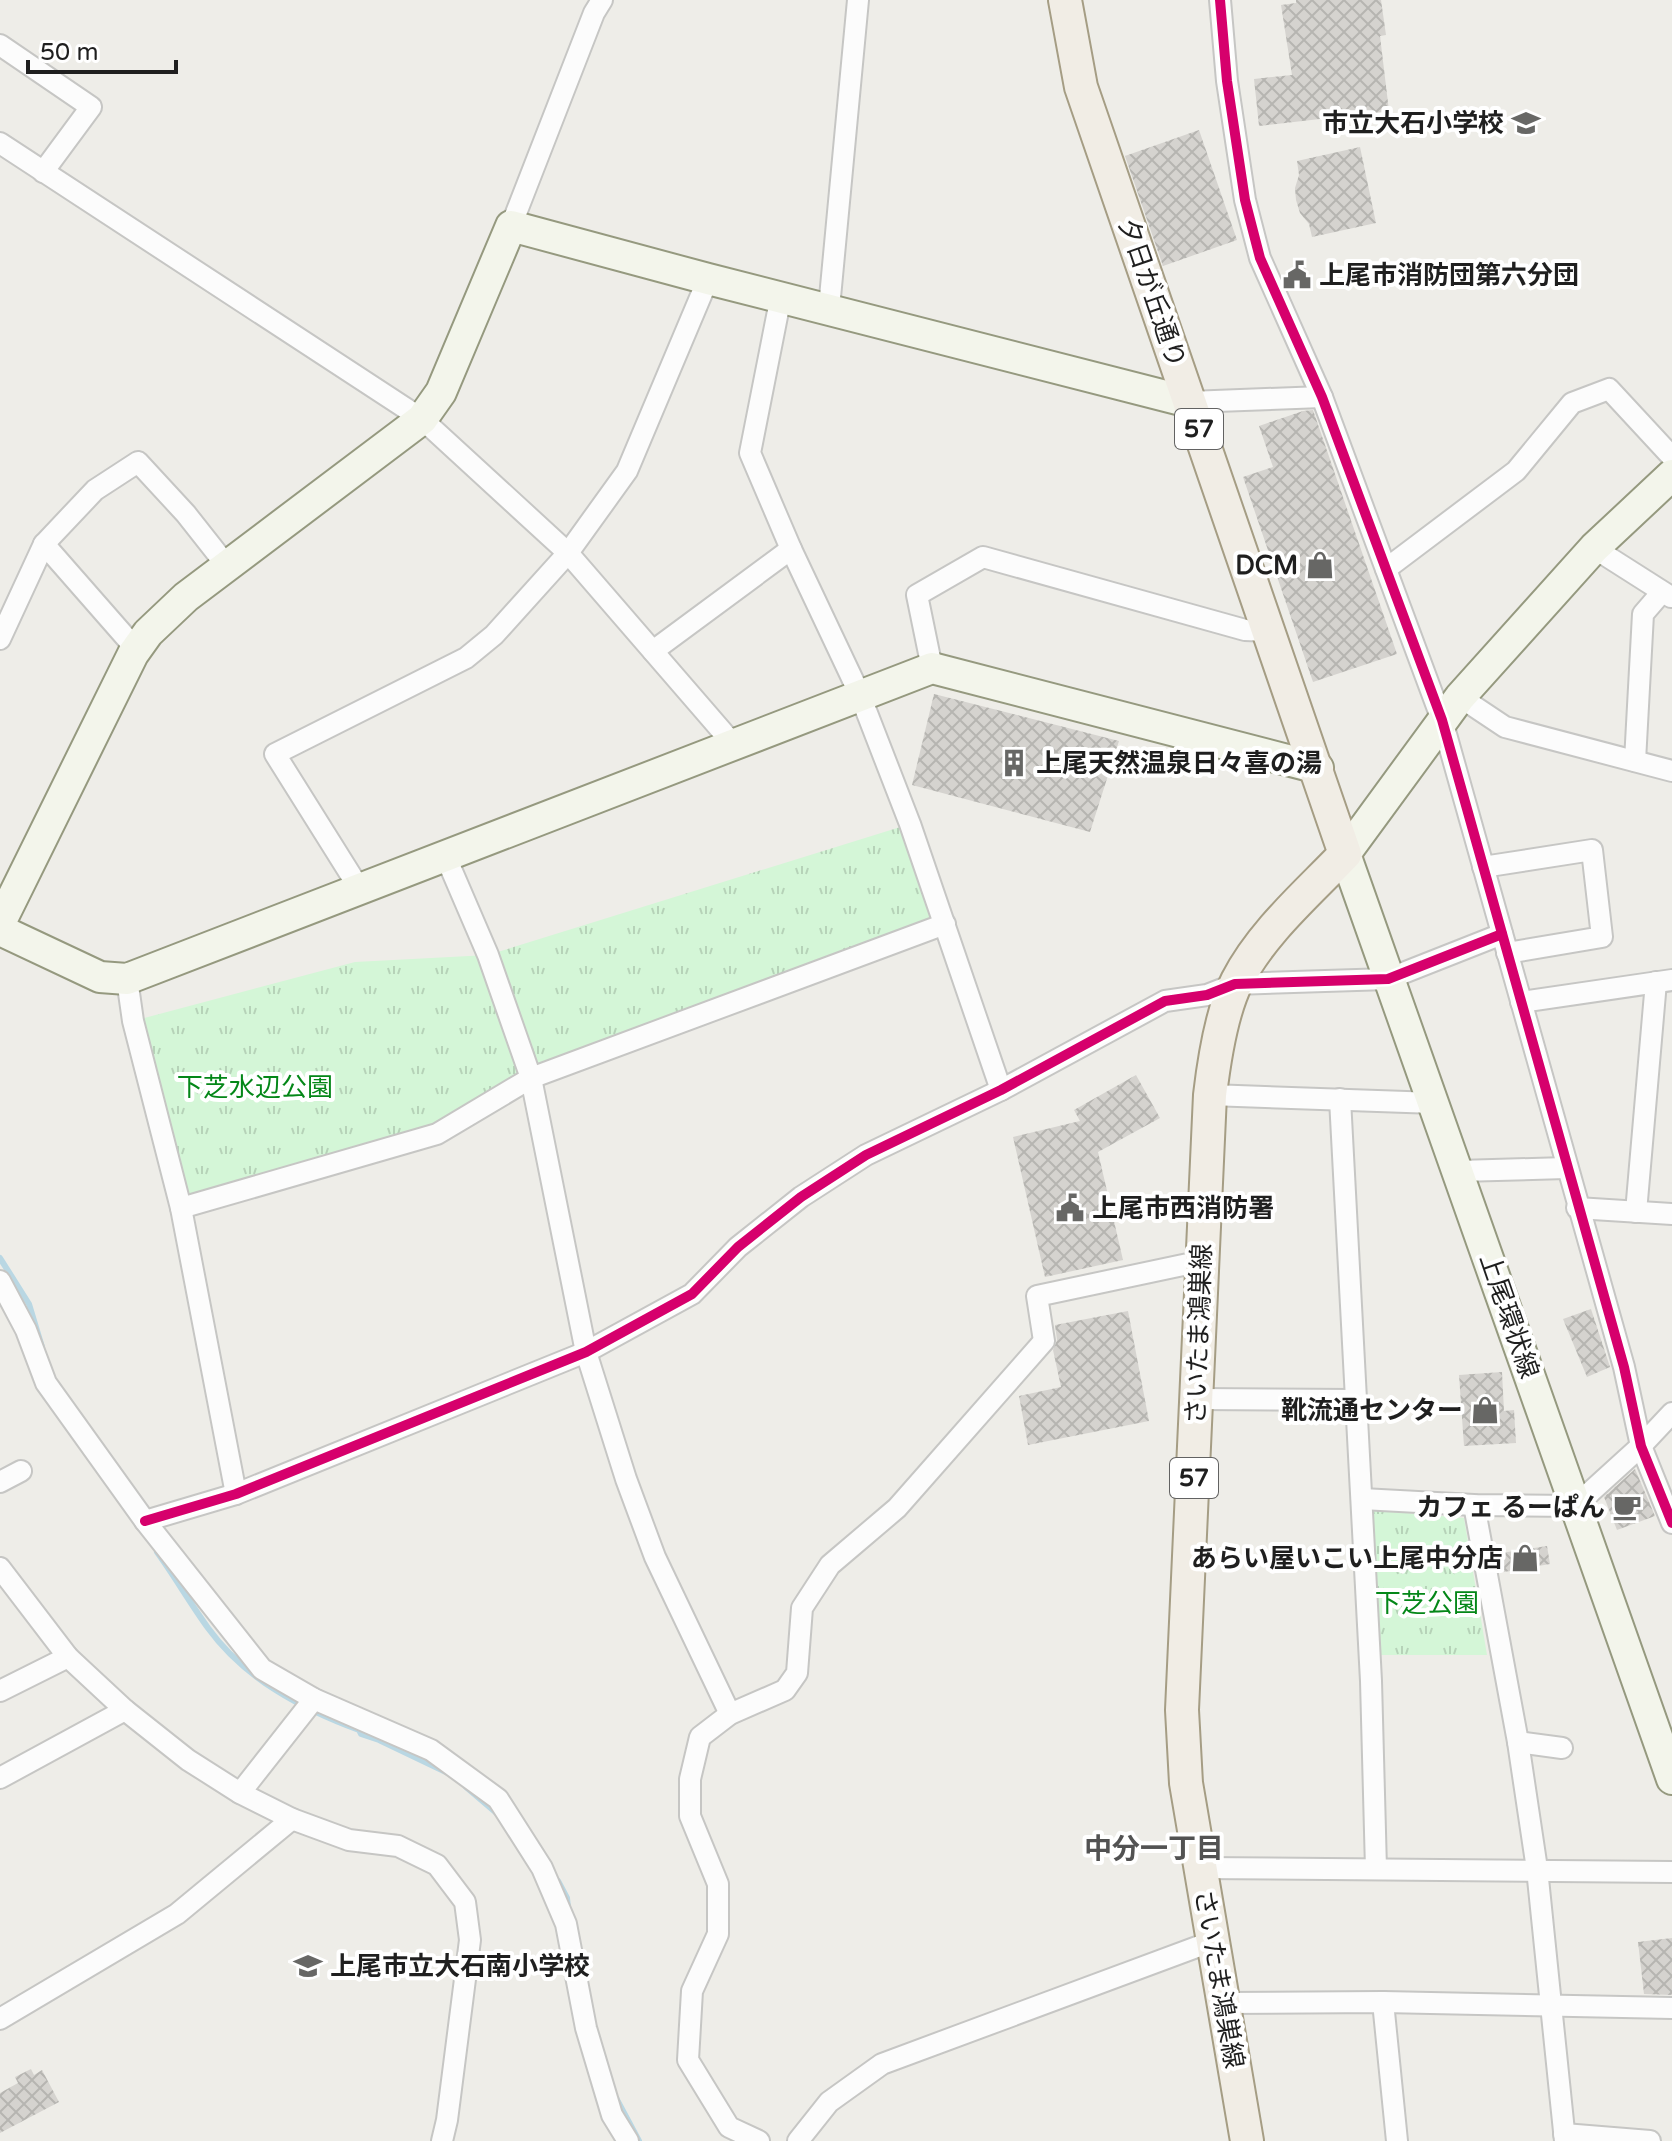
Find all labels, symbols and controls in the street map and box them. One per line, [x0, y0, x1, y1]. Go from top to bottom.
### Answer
scale bar [28, 24, 176, 74]
text: 50 m [40, 38, 98, 67]
place label: 市立大石小学校 [1322, 108, 1504, 139]
school or university icon: 市立大石小学校 [1511, 108, 1541, 138]
street label: 夕日が丘通り [1112, 214, 1192, 372]
public building icon: 上尾市消防団第六分団 [1282, 260, 1312, 290]
place label: 上尾市消防団第六分団 [1319, 260, 1579, 291]
road number: 57 [1175, 409, 1223, 449]
place label: DCM [1235, 550, 1298, 581]
shop icon: DCM [1305, 550, 1335, 580]
building icon: 上尾天然温泉日々喜の湯 [999, 748, 1029, 778]
place label: 上尾天然温泉日々喜の湯 [1036, 748, 1322, 779]
park label: 下芝水辺公園 [177, 1072, 333, 1103]
public building icon: 上尾市西消防署 [1055, 1193, 1085, 1223]
place label: 上尾市西消防署 [1092, 1193, 1274, 1224]
street label: さいたま鴻巣線 [1180, 1243, 1218, 1425]
street label: 上尾環状線 [1473, 1249, 1545, 1383]
place label: 靴流通センター [1281, 1395, 1463, 1426]
shop icon: 靴流通センター [1470, 1395, 1500, 1425]
road number: 57 [1170, 1458, 1218, 1498]
place label: カフェ るーぱん [1416, 1492, 1605, 1523]
cafe icon: カフェ るーぱん [1612, 1492, 1642, 1522]
place label: あらい屋いこい上尾中分店 [1191, 1543, 1503, 1574]
shop icon: あらい屋いこい上尾中分店 [1510, 1543, 1540, 1573]
park label: 下芝公園 [1375, 1588, 1479, 1619]
district label: 中分一丁目 [1084, 1832, 1224, 1866]
street label: さいたま鴻巣線 [1188, 1887, 1250, 2071]
school or university icon: 上尾市立大石南小学校 [293, 1951, 323, 1981]
place label: 上尾市立大石南小学校 [330, 1951, 590, 1982]

